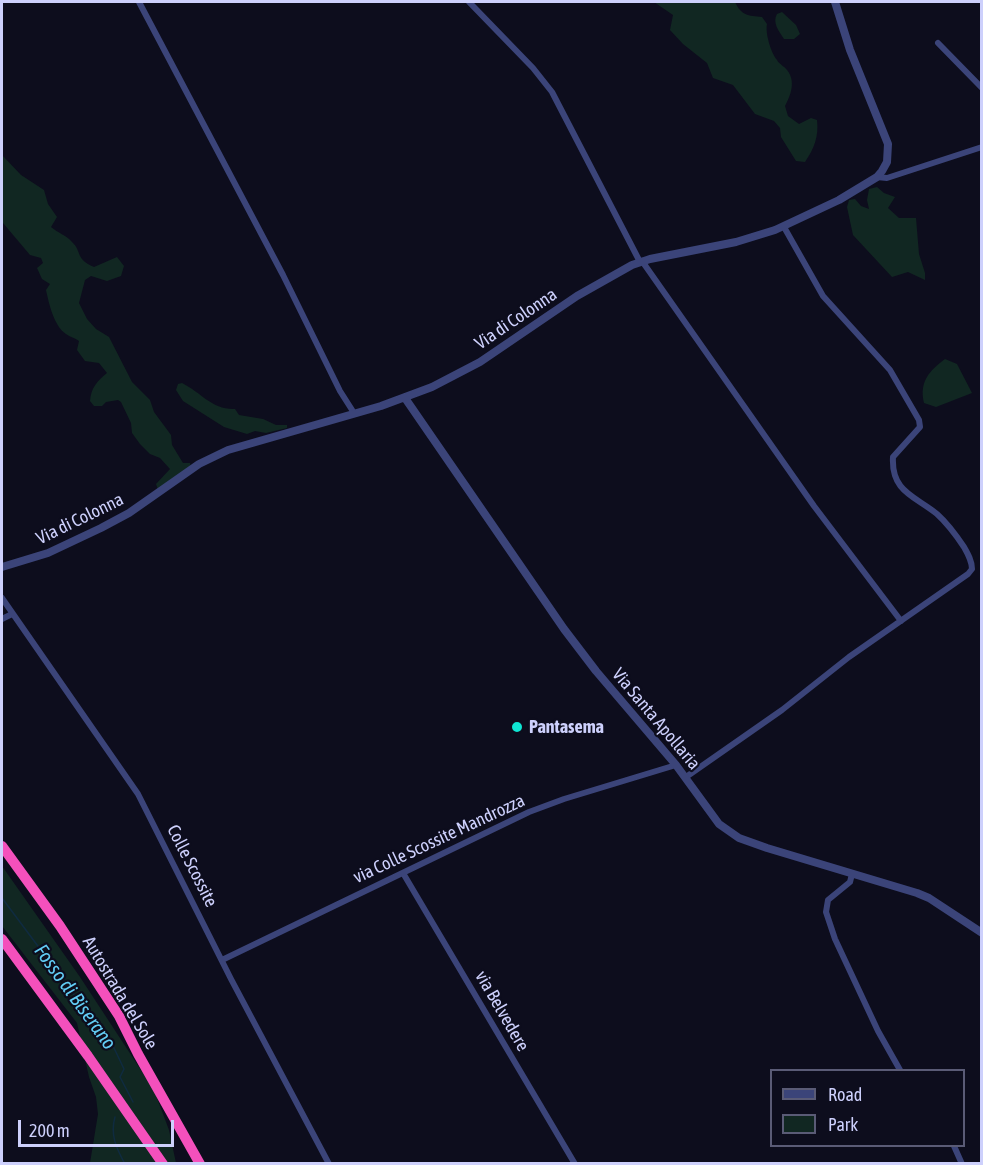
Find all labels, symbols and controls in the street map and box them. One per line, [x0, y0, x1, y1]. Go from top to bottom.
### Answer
street label: Via di Colonna [471, 284, 561, 354]
street label: Via di Colonna [33, 489, 127, 549]
street label: Via Santa Apollaria [607, 664, 705, 774]
place label: Pantasema [529, 716, 604, 738]
marker: Pantasema [510, 720, 524, 734]
street label: via Colle Scossite Mandrozza [350, 790, 528, 888]
street label: Colle Scossite [162, 821, 222, 911]
street label: Autostrada del Sole [78, 933, 162, 1053]
water label: Fosso di Biserano [29, 940, 121, 1054]
street label: via Belvedere [470, 967, 534, 1055]
legend [770, 1069, 965, 1147]
text: Road [828, 1084, 862, 1105]
scale bar [21, 1108, 177, 1146]
text: Park [828, 1114, 858, 1135]
text: 200 m [29, 1120, 70, 1141]

